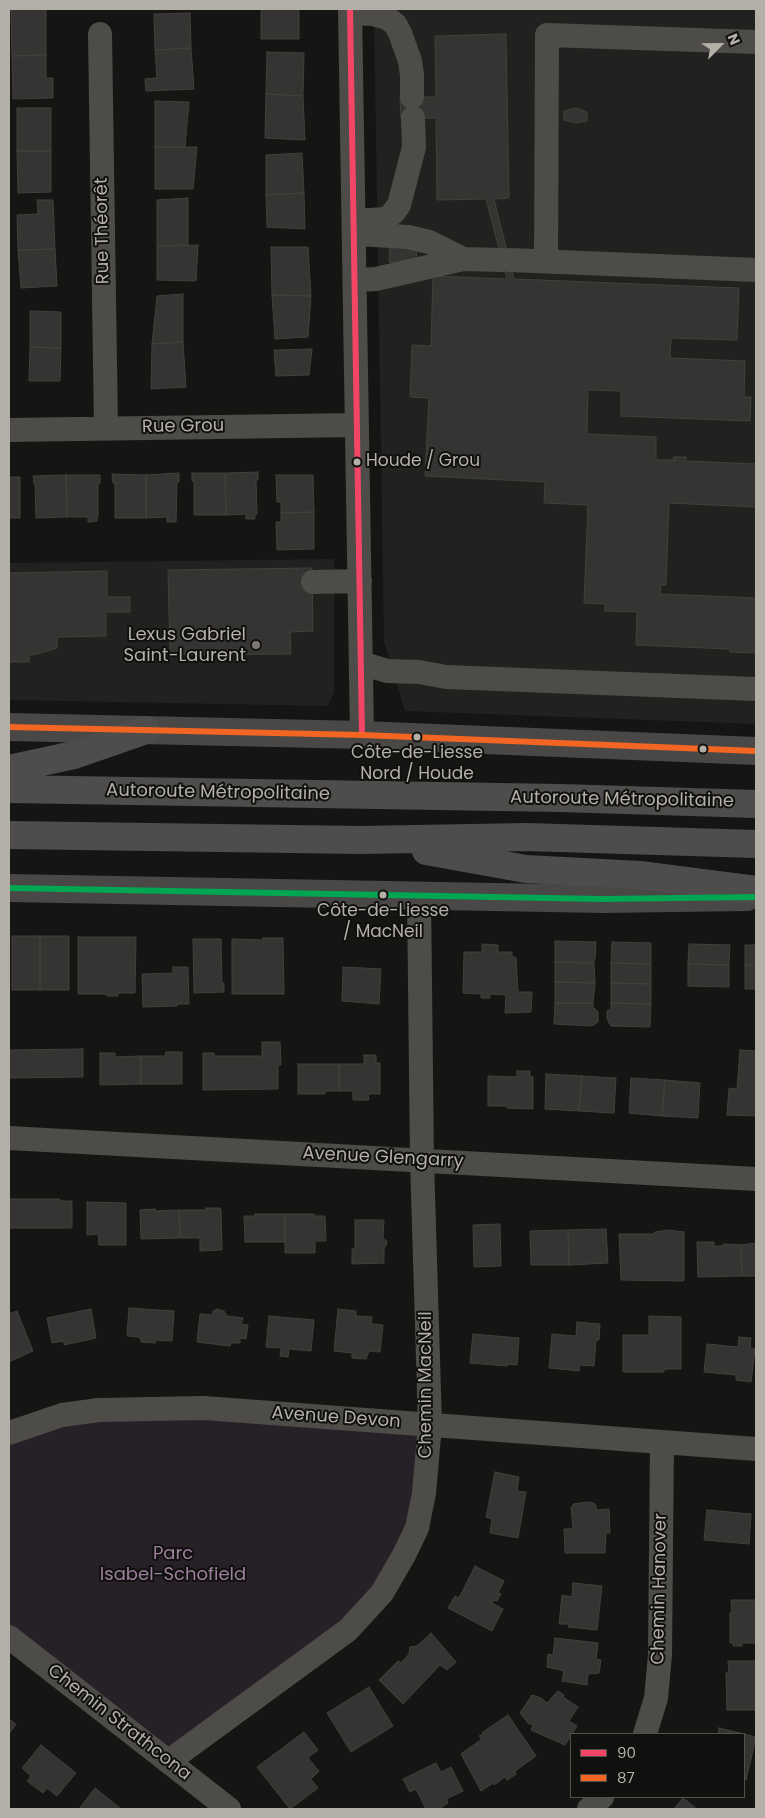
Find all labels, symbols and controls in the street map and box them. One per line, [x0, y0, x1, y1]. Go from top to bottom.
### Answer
north arrow [695, 20, 745, 70]
text: N [723, 30, 745, 48]
street label: Rue Théorêt [91, 177, 115, 285]
street label: Rue Grou [142, 415, 224, 439]
place label: Houde / Grou [366, 452, 480, 472]
marker: Houde / Grou [352, 457, 362, 467]
place label: Lexus Gabriel Saint-Laurent [123, 624, 246, 666]
marker: Lexus Gabriel Saint-Laurent [250, 639, 262, 651]
marker: Côte-de-Liesse Nord / Houde [412, 732, 422, 742]
place label: Côte-de-Liesse Nord / Houde [351, 744, 483, 784]
unlabelled marker [698, 744, 708, 754]
street label: Autoroute Métropolitaine [106, 780, 330, 806]
street label: Autoroute Métropolitaine [510, 787, 734, 813]
marker: Côte-de-Liesse / MacNeil [378, 890, 388, 900]
place label: Côte-de-Liesse / MacNeil [317, 902, 449, 942]
street label: Avenue Glengarry [302, 1143, 464, 1173]
street label: Chemin MacNeil [415, 1311, 437, 1459]
street label: Avenue Devon [271, 1403, 401, 1433]
street label: Chemin Hanover [648, 1513, 672, 1665]
park label: Parc Isabel-Schofield [100, 1543, 246, 1586]
street label: Chemin Strathcona [43, 1660, 195, 1786]
legend [570, 1733, 745, 1798]
text: 90 [617, 1742, 636, 1763]
text: 87 [617, 1767, 635, 1788]

